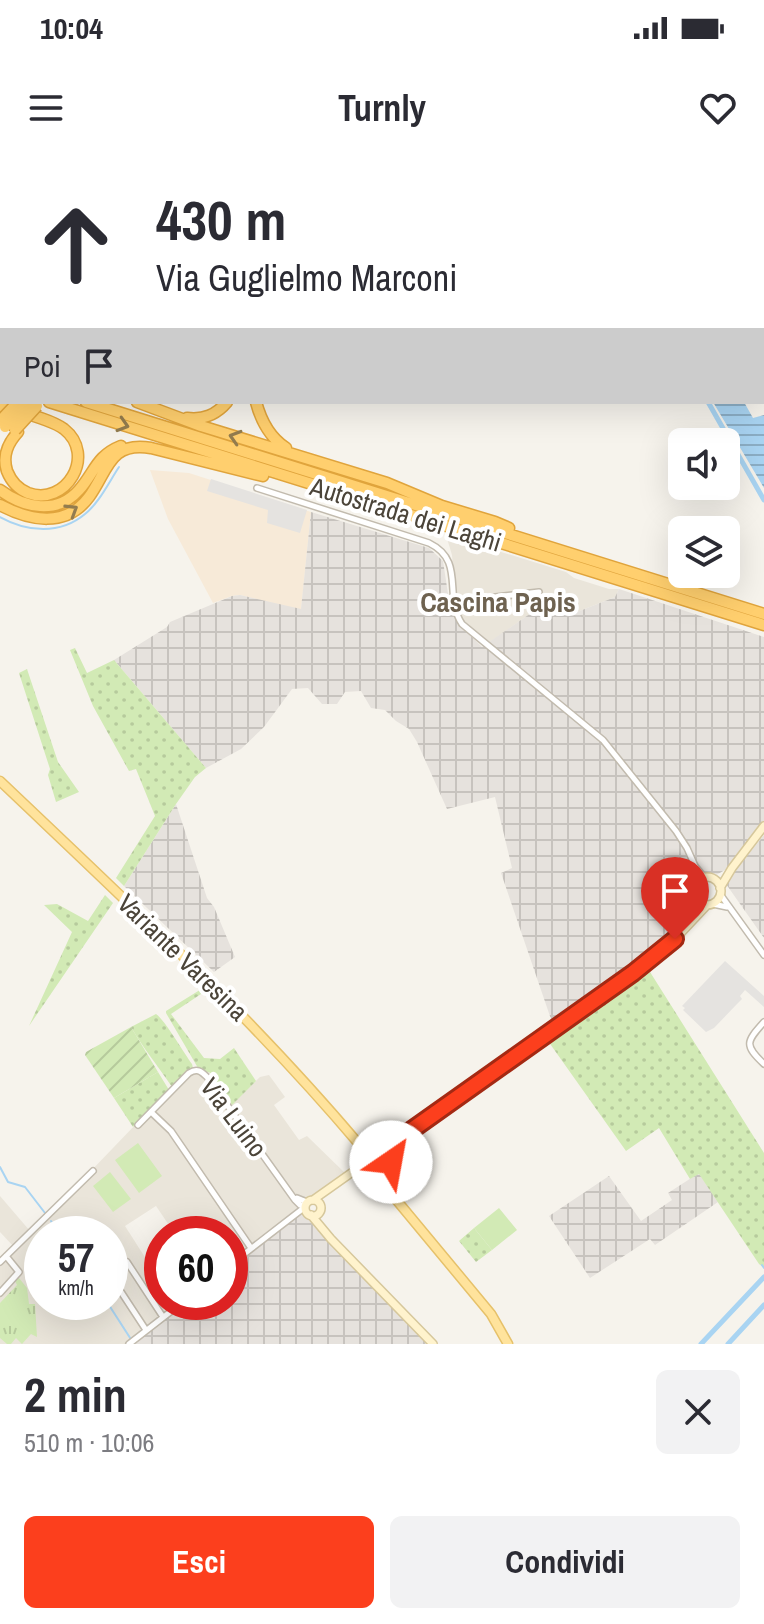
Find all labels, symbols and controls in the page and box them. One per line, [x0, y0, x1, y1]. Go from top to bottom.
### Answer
text: 10:04 [40, 8, 103, 48]
text: Turnly [338, 84, 426, 132]
icon: menu [24, 86, 68, 130]
icon: heart [696, 86, 740, 130]
text: 430 m [156, 182, 286, 257]
icon: ahead [24, 192, 128, 296]
text: Via Guglielmo Marconi [156, 254, 457, 302]
icon: arrive [77, 344, 121, 388]
text: Poi [24, 346, 61, 386]
one-way arrow [116, 416, 129, 432]
map controls [668, 428, 740, 588]
button: sound [668, 428, 740, 500]
one-way arrow [229, 430, 243, 446]
street label: Autostrada dei Laghi [305, 468, 506, 560]
one-way arrow [64, 504, 78, 519]
button: layers [668, 516, 740, 588]
district label: Cascina Papis [420, 583, 576, 621]
pin [641, 857, 709, 939]
icon: arrive [653, 869, 697, 913]
street label: Variante Varesina [110, 886, 256, 1028]
street label: Via Luino [193, 1070, 275, 1164]
position arrow [349, 1120, 433, 1204]
speed limit sign: 60 [144, 1216, 248, 1320]
text: 57 [58, 1231, 94, 1284]
text: km/h [58, 1274, 94, 1301]
text: 2 min [24, 1362, 127, 1427]
button: close [656, 1370, 740, 1454]
text: 510 m · 10:06 [24, 1425, 154, 1460]
button: Esci [24, 1516, 374, 1608]
button: Condividi [390, 1516, 740, 1608]

